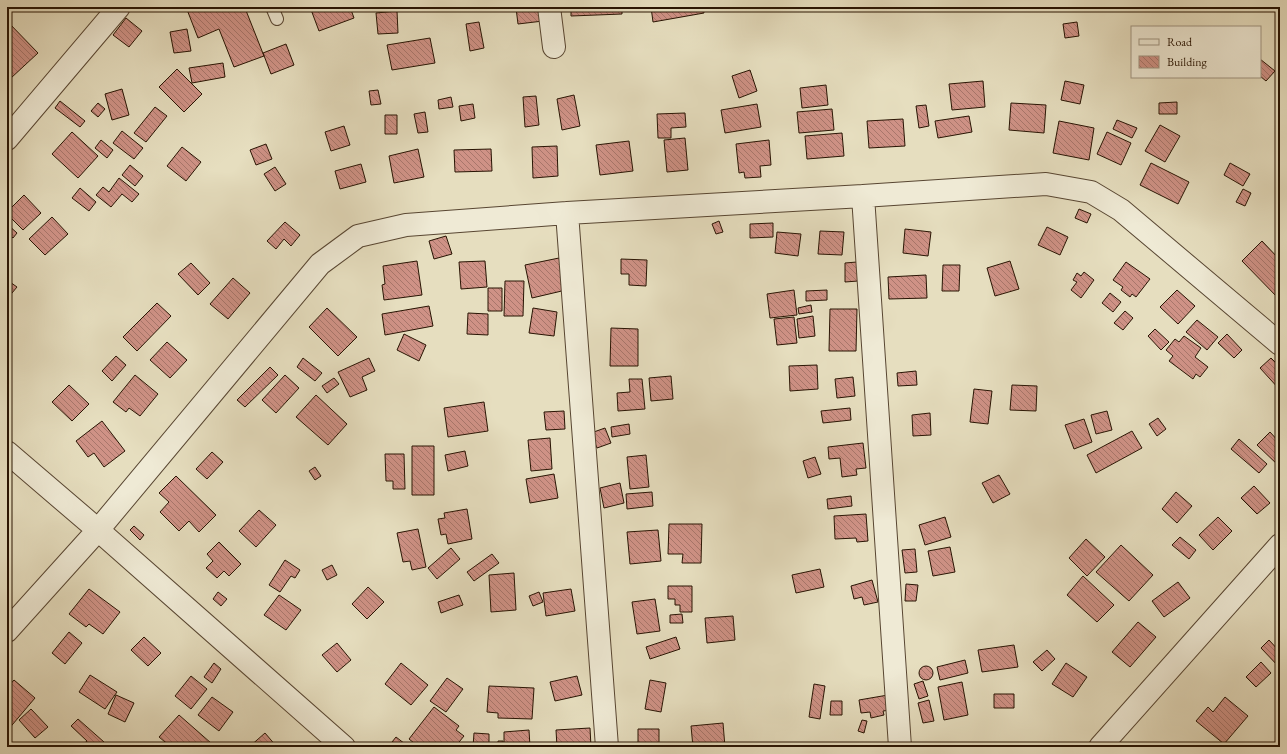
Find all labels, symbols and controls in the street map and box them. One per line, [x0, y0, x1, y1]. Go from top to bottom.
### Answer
legend [1131, 26, 1261, 78]
text: Road [1167, 34, 1193, 50]
text: Building [1167, 54, 1208, 70]

